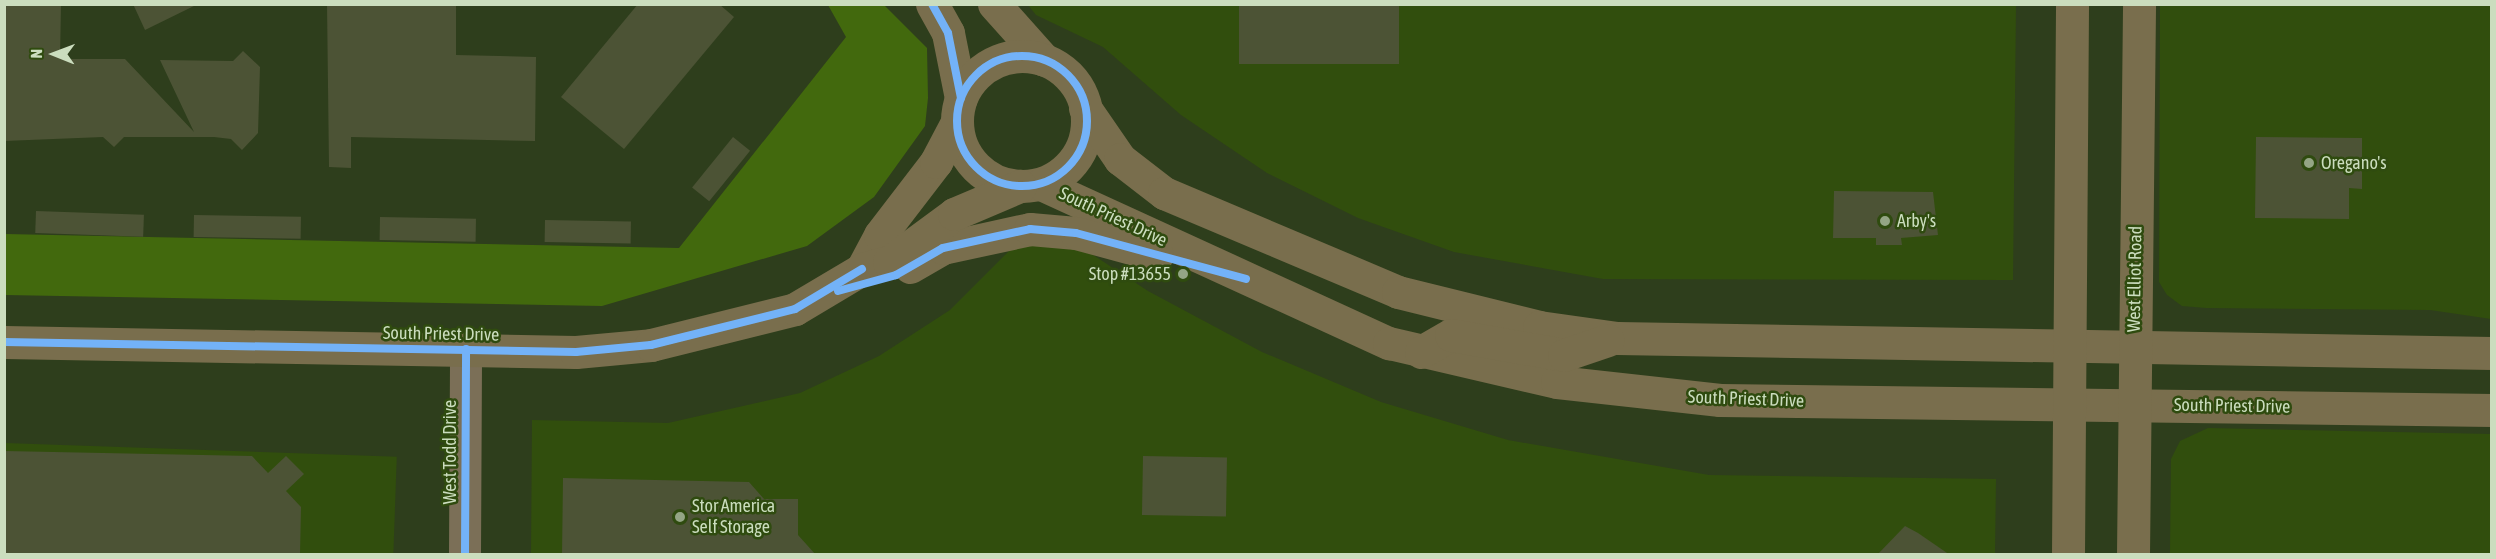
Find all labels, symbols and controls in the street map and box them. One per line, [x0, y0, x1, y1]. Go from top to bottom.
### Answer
north arrow [24, 24, 84, 84]
text: N [27, 49, 45, 59]
place label: Oregano's [2321, 152, 2387, 174]
marker: Oregano's [2302, 156, 2316, 170]
street label: South Priest Drive [1056, 183, 1170, 251]
place label: Arby's [1897, 210, 1936, 232]
marker: Arby's [1878, 214, 1892, 228]
street label: West Elliot Road [2123, 226, 2147, 332]
place label: Stop #13655 [1089, 263, 1171, 285]
marker: Stop #13655 [1176, 267, 1190, 281]
street label: South Priest Drive [383, 322, 499, 346]
street label: South Priest Drive [1687, 386, 1805, 412]
street label: South Priest Drive [2174, 394, 2290, 418]
street label: West Todd Drive [439, 400, 461, 504]
place label: Stor America Self Storage [692, 496, 775, 538]
marker: Stor America Self Storage [673, 510, 687, 524]

